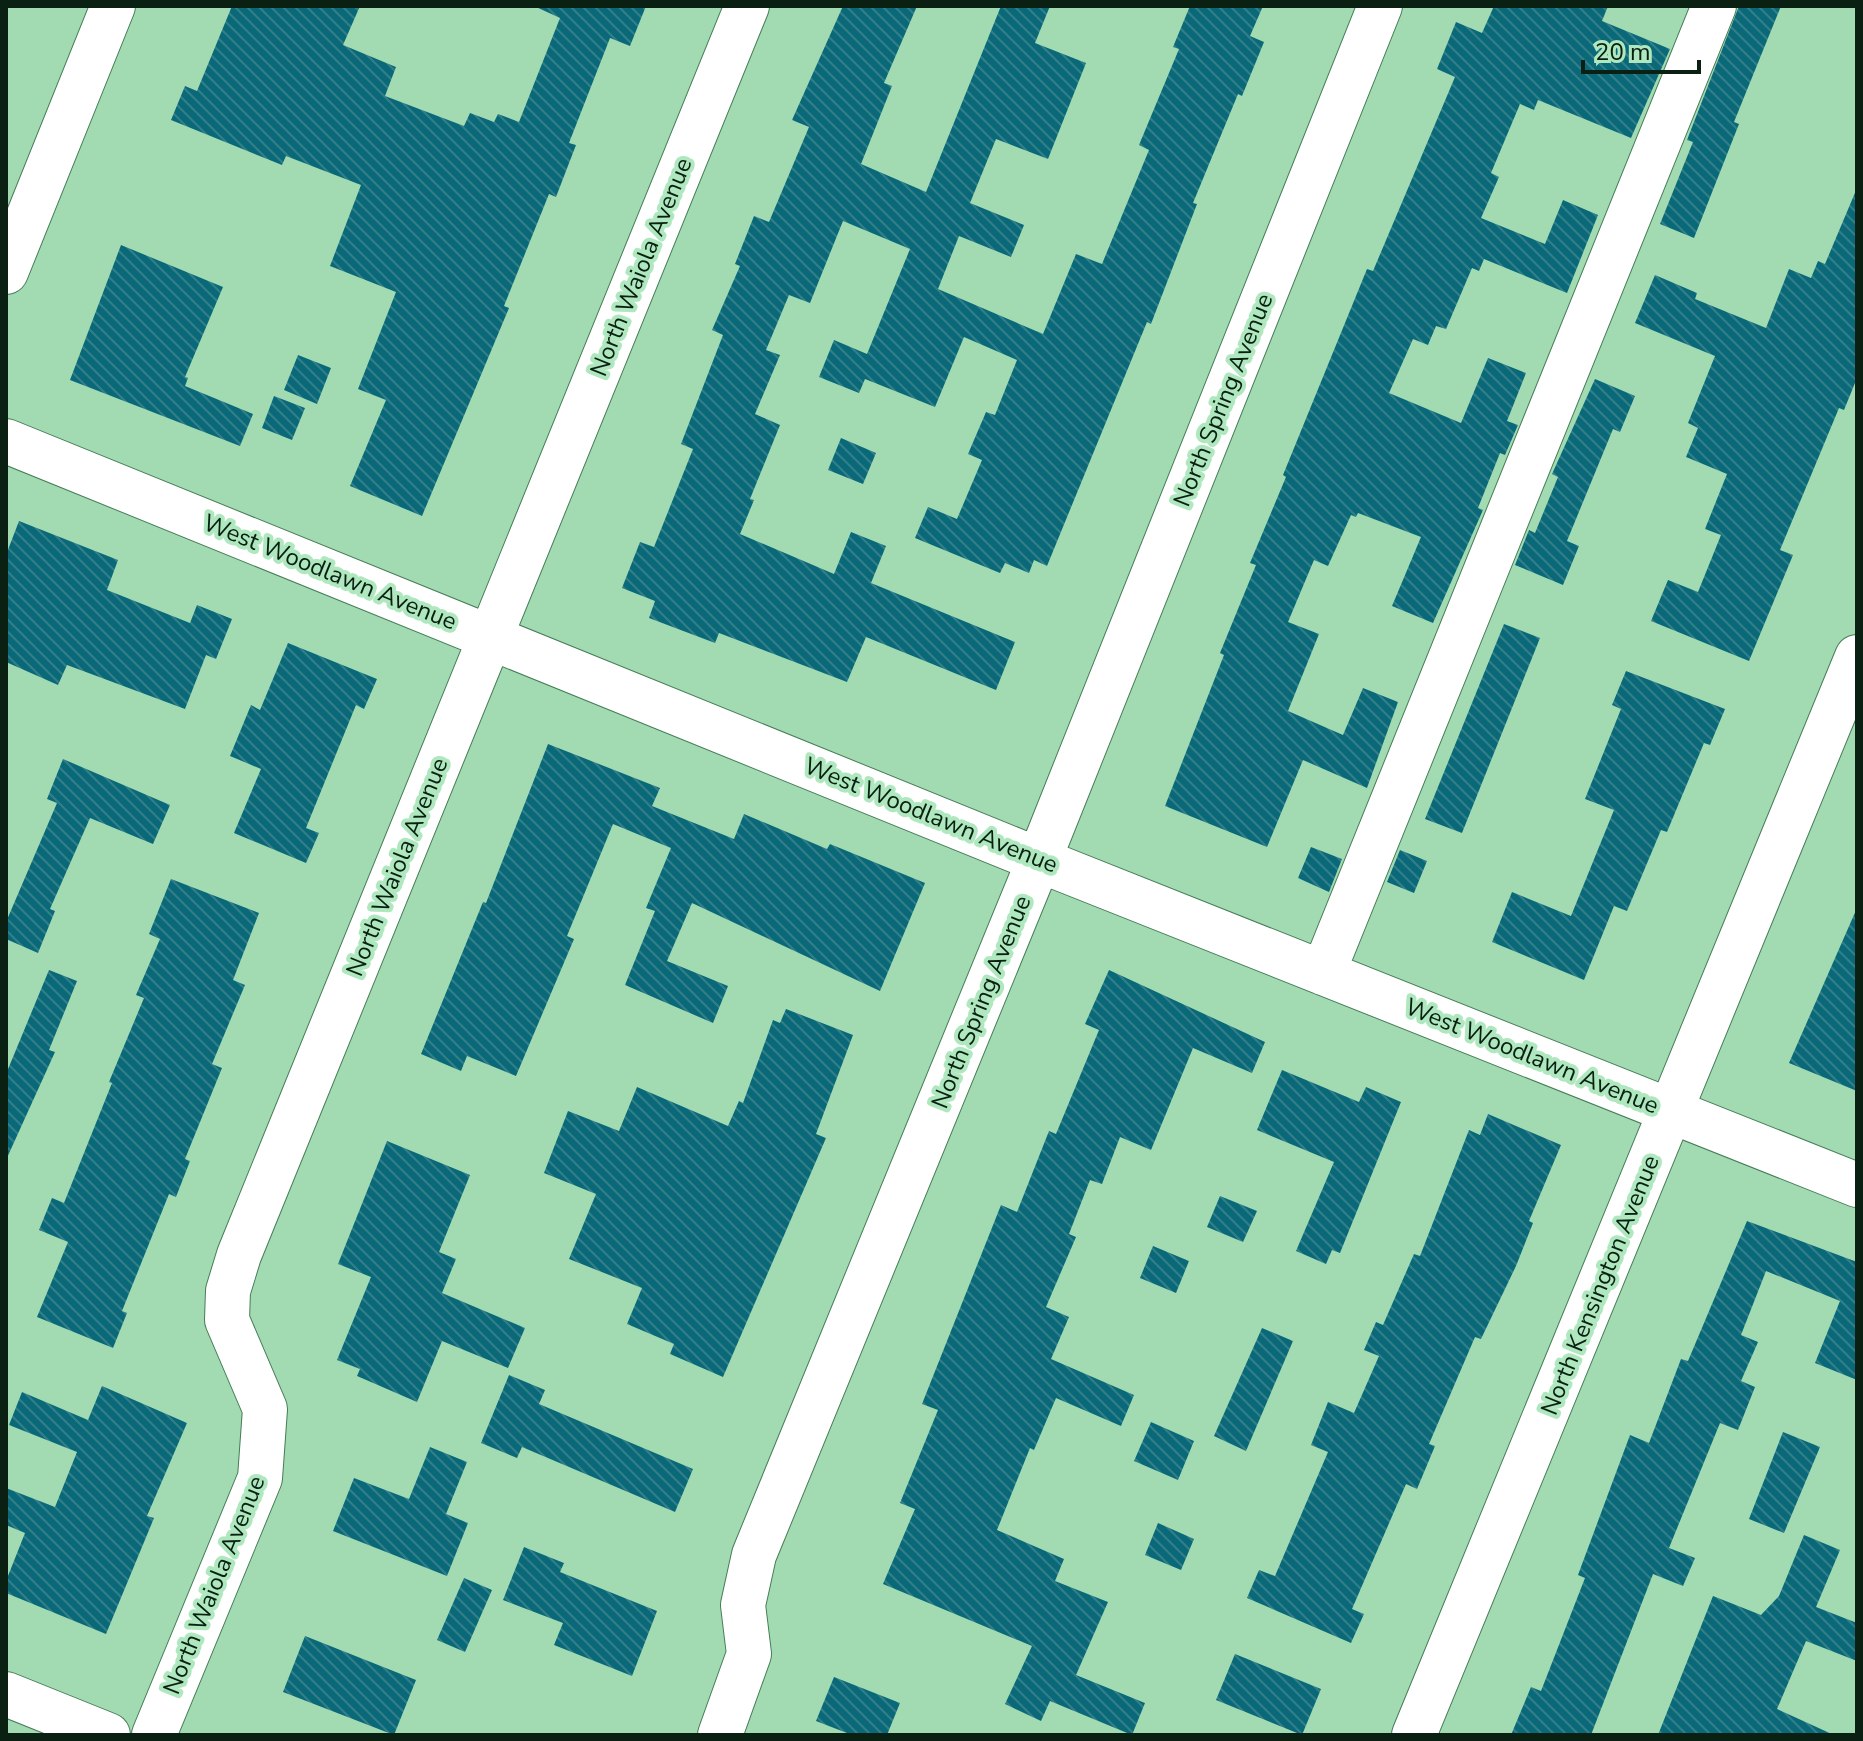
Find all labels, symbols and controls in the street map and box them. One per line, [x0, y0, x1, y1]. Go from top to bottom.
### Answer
scale bar [1583, 24, 1699, 74]
text: 20 m [1595, 36, 1651, 68]
street label: North Waiola Avenue [583, 153, 699, 381]
street label: North Spring Avenue [1166, 289, 1280, 511]
street label: West Woodlawn Avenue [198, 506, 462, 638]
street label: West Woodlawn Avenue [799, 749, 1063, 881]
street label: North Waiola Avenue [339, 753, 455, 981]
street label: North Spring Avenue [924, 891, 1038, 1113]
street label: West Woodlawn Avenue [1400, 990, 1664, 1122]
street label: North Kensington Avenue [1533, 1150, 1667, 1420]
street label: North Waiola Avenue [156, 1471, 272, 1699]

